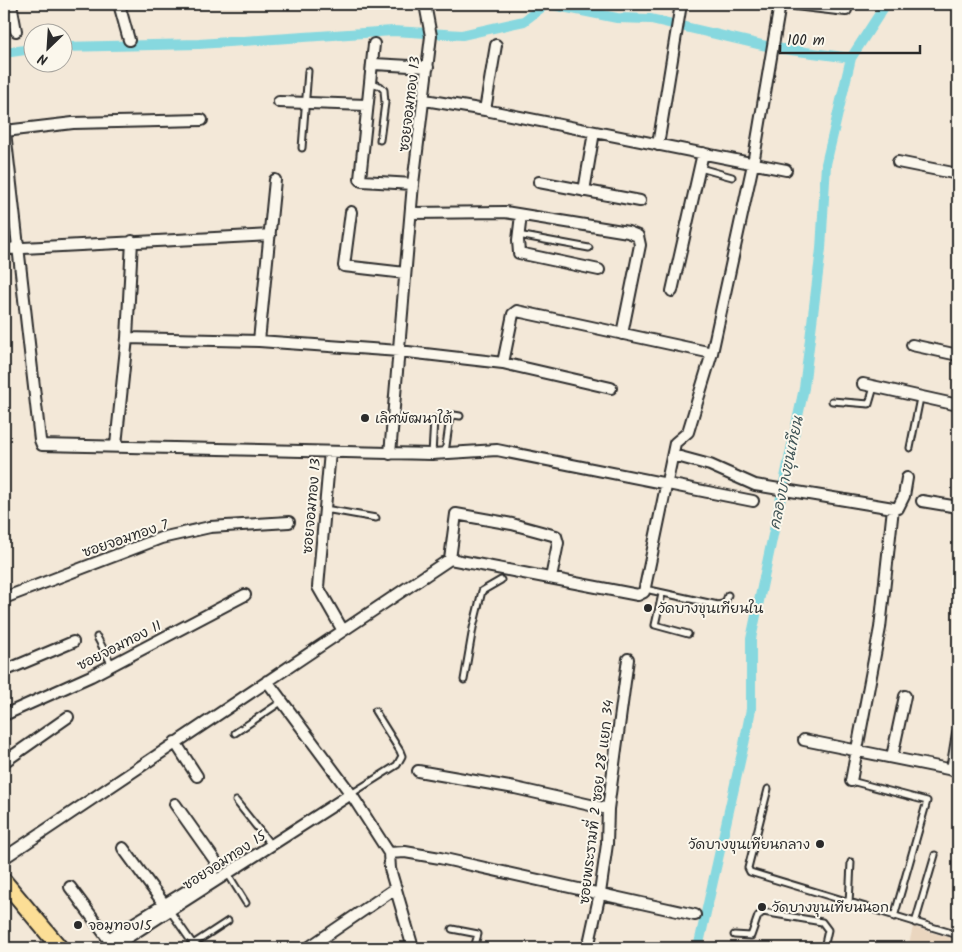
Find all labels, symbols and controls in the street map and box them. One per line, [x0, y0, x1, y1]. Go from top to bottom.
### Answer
north arrow [22, 22, 72, 72]
scale bar [780, 22, 920, 54]
text: 100 m [787, 29, 825, 53]
text: N [34, 47, 52, 71]
street label: ซอยจอมทอง 13 [393, 55, 427, 153]
place label: เลิศพัฒนาใต้ [375, 408, 452, 430]
marker: เลิศพัฒนาใต้ [359, 412, 371, 424]
water label: คลองบางขุนเทียน [763, 414, 811, 532]
street label: ซอยจอมทอง 13 [297, 457, 327, 555]
street label: ซอยจอมทอง 7 [79, 514, 172, 564]
place label: วัดบางขุนเทียนใน [658, 598, 764, 620]
marker: วัดบางขุนเทียนใน [642, 602, 654, 614]
street label: ซอยจอมทอง 11 [73, 615, 166, 677]
street label: ซอยพระรามที่ 2 ซอย 28 แยก 34 [571, 698, 620, 906]
street label: ซอยจอมทอง 15 [179, 825, 272, 896]
place label: วัดบางขุนเทียนกลาง [688, 834, 810, 856]
marker: วัดบางขุนเทียนกลาง [814, 838, 826, 850]
place label: วัดบางขุนเทียนนอก [772, 897, 889, 919]
marker: วัดบางขุนเทียนนอก [756, 901, 768, 913]
place label: จอมทอง15 [88, 915, 153, 937]
marker: จอมทอง15 [72, 919, 84, 931]

